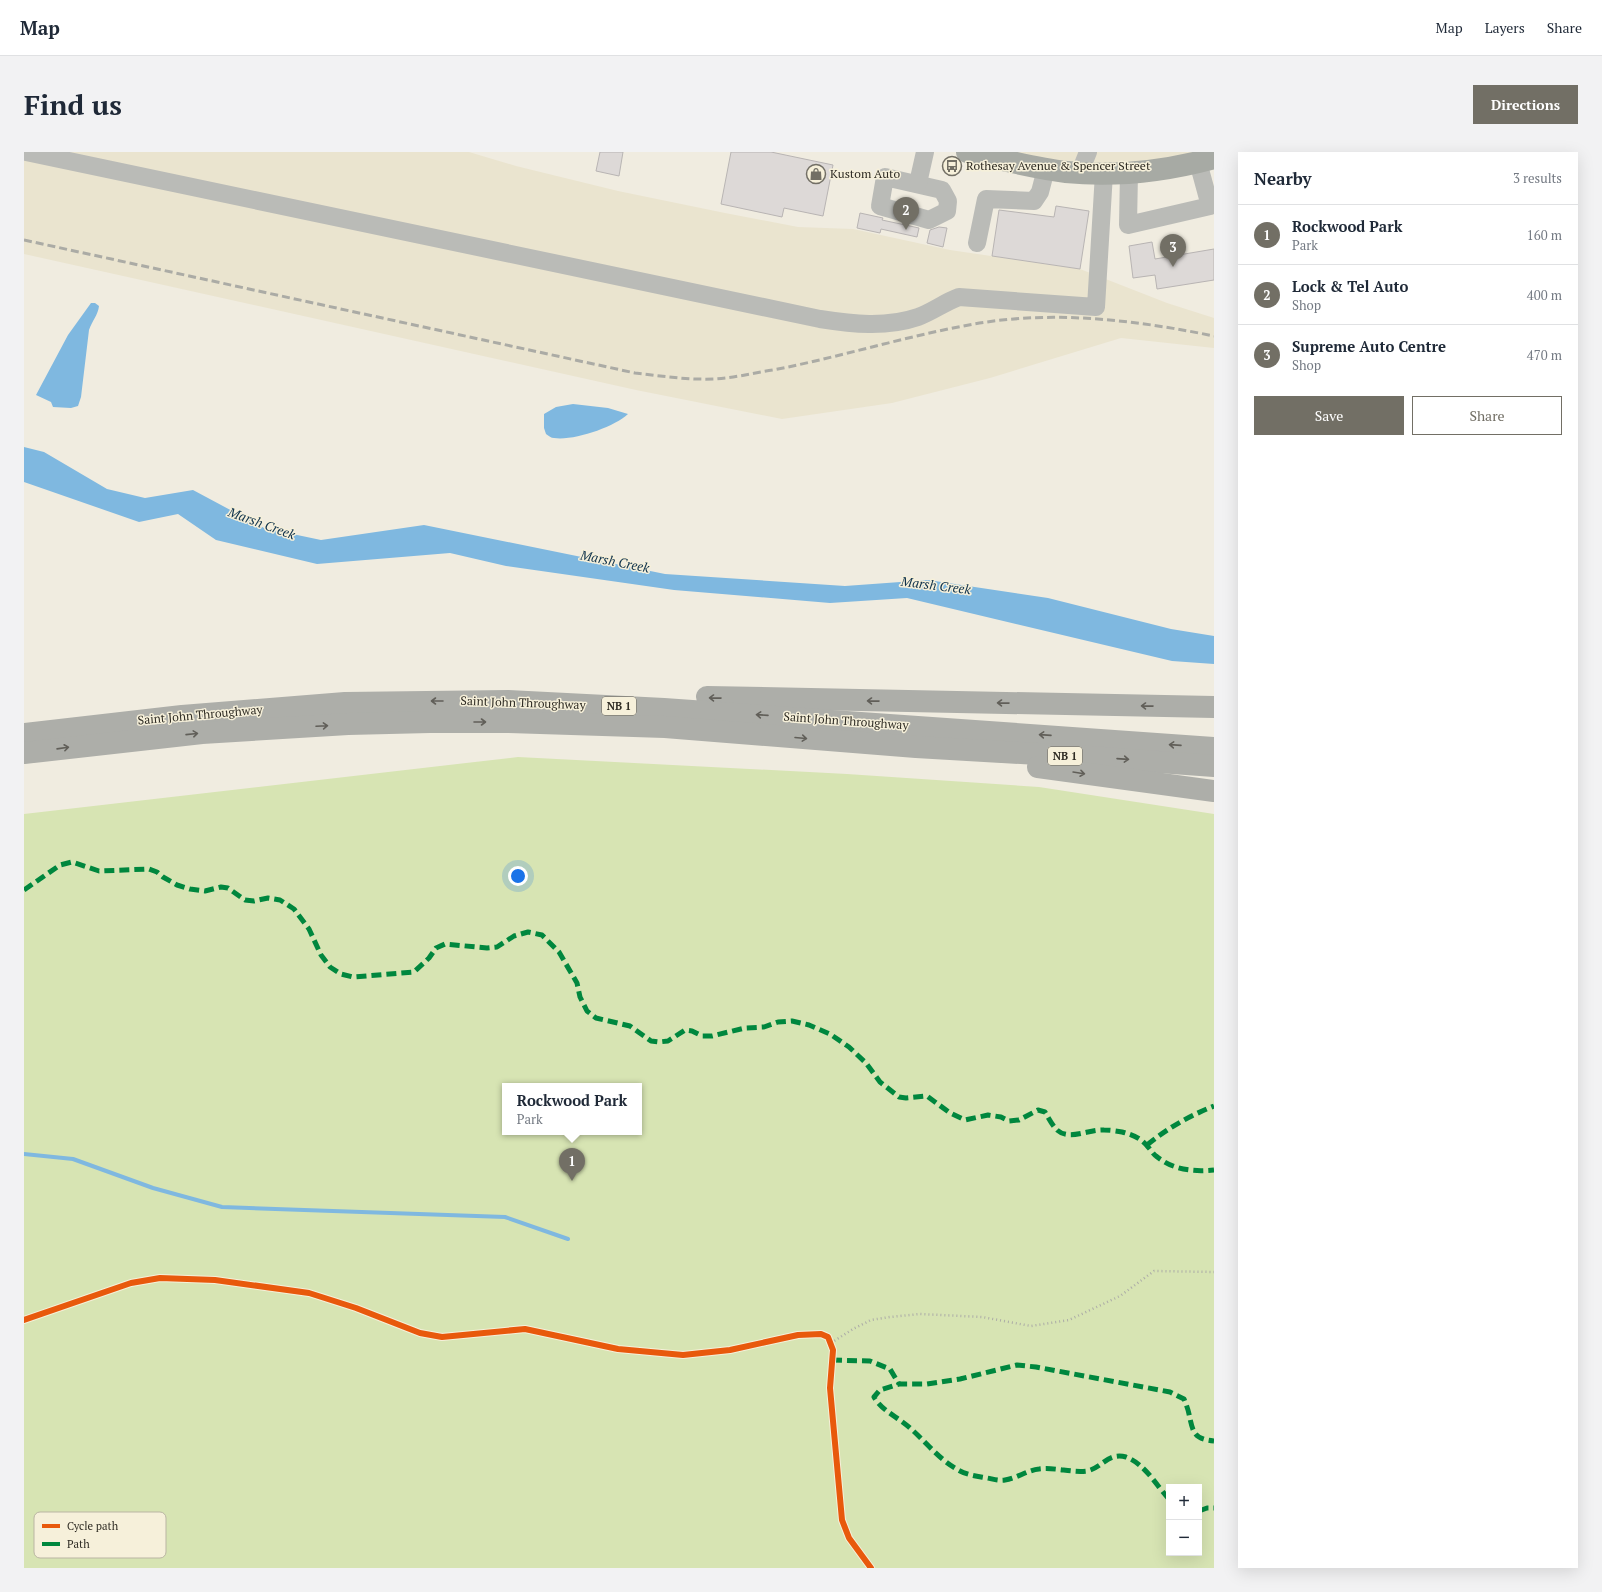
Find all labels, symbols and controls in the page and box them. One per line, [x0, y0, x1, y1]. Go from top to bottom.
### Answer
text: Map [20, 15, 60, 40]
text: Map [1436, 18, 1463, 37]
text: Layers [1485, 18, 1525, 37]
text: Share [1547, 18, 1582, 37]
button: Directions [1473, 85, 1578, 124]
text: Find us [24, 86, 122, 123]
bus stop icon: Rothesay Avenue & Spencer Street [941, 155, 963, 177]
place label: Rothesay Avenue & Spencer Street [966, 158, 1151, 173]
shop icon: Kustom Auto [805, 163, 827, 185]
place label: Kustom Auto [830, 166, 901, 181]
text: Nearby [1254, 167, 1312, 190]
text: 3 results [1513, 169, 1562, 187]
pin: 2 [893, 197, 919, 230]
text: Rockwood Park [1292, 216, 1402, 236]
text: 1 [1263, 226, 1271, 244]
text: 160 m [1527, 226, 1562, 244]
pin: 3 [1160, 234, 1186, 267]
text: Park [1292, 236, 1318, 254]
text: Lock & Tel Auto [1292, 276, 1408, 296]
text: 2 [1263, 286, 1271, 304]
text: 400 m [1527, 286, 1562, 304]
text: Shop [1292, 296, 1321, 314]
text: Supreme Auto Centre [1292, 336, 1446, 356]
text: 3 [1263, 346, 1271, 364]
text: 470 m [1527, 346, 1562, 364]
text: Shop [1292, 356, 1321, 374]
button: Save [1254, 396, 1404, 435]
button: Share [1412, 396, 1562, 435]
water label: Marsh Creek [225, 502, 299, 544]
water label: Marsh Creek [578, 545, 652, 577]
water label: Marsh Creek [899, 572, 973, 598]
street label: Saint John Throughway [460, 693, 587, 712]
one-way arrow [709, 694, 722, 702]
one-way arrow [431, 697, 444, 705]
road number: NB 1 [602, 697, 636, 715]
one-way arrow [867, 697, 880, 705]
one-way arrow [997, 699, 1010, 707]
street label: Saint John Throughway [137, 701, 264, 727]
one-way arrow [1141, 702, 1154, 710]
street label: Saint John Throughway [783, 709, 910, 732]
one-way arrow [756, 712, 769, 719]
one-way arrow [473, 718, 486, 726]
one-way arrow [315, 722, 328, 729]
one-way arrow [185, 730, 198, 738]
one-way arrow [1039, 732, 1052, 739]
one-way arrow [794, 734, 807, 741]
one-way arrow [1169, 742, 1182, 749]
one-way arrow [56, 744, 69, 752]
road number: NB 1 [1048, 747, 1082, 765]
one-way arrow [1116, 756, 1129, 763]
one-way arrow [1072, 769, 1085, 777]
your location [508, 866, 528, 886]
popup [502, 1083, 642, 1135]
text: Rockwood Park [517, 1090, 627, 1110]
text: Park [517, 1110, 543, 1128]
pin: 1 [559, 1148, 585, 1181]
map controls [1166, 1484, 1202, 1556]
button: + [1166, 1484, 1202, 1520]
legend [34, 1512, 166, 1558]
text: Cycle path [67, 1519, 119, 1533]
button: − [1166, 1520, 1202, 1556]
text: Path [67, 1537, 90, 1551]

